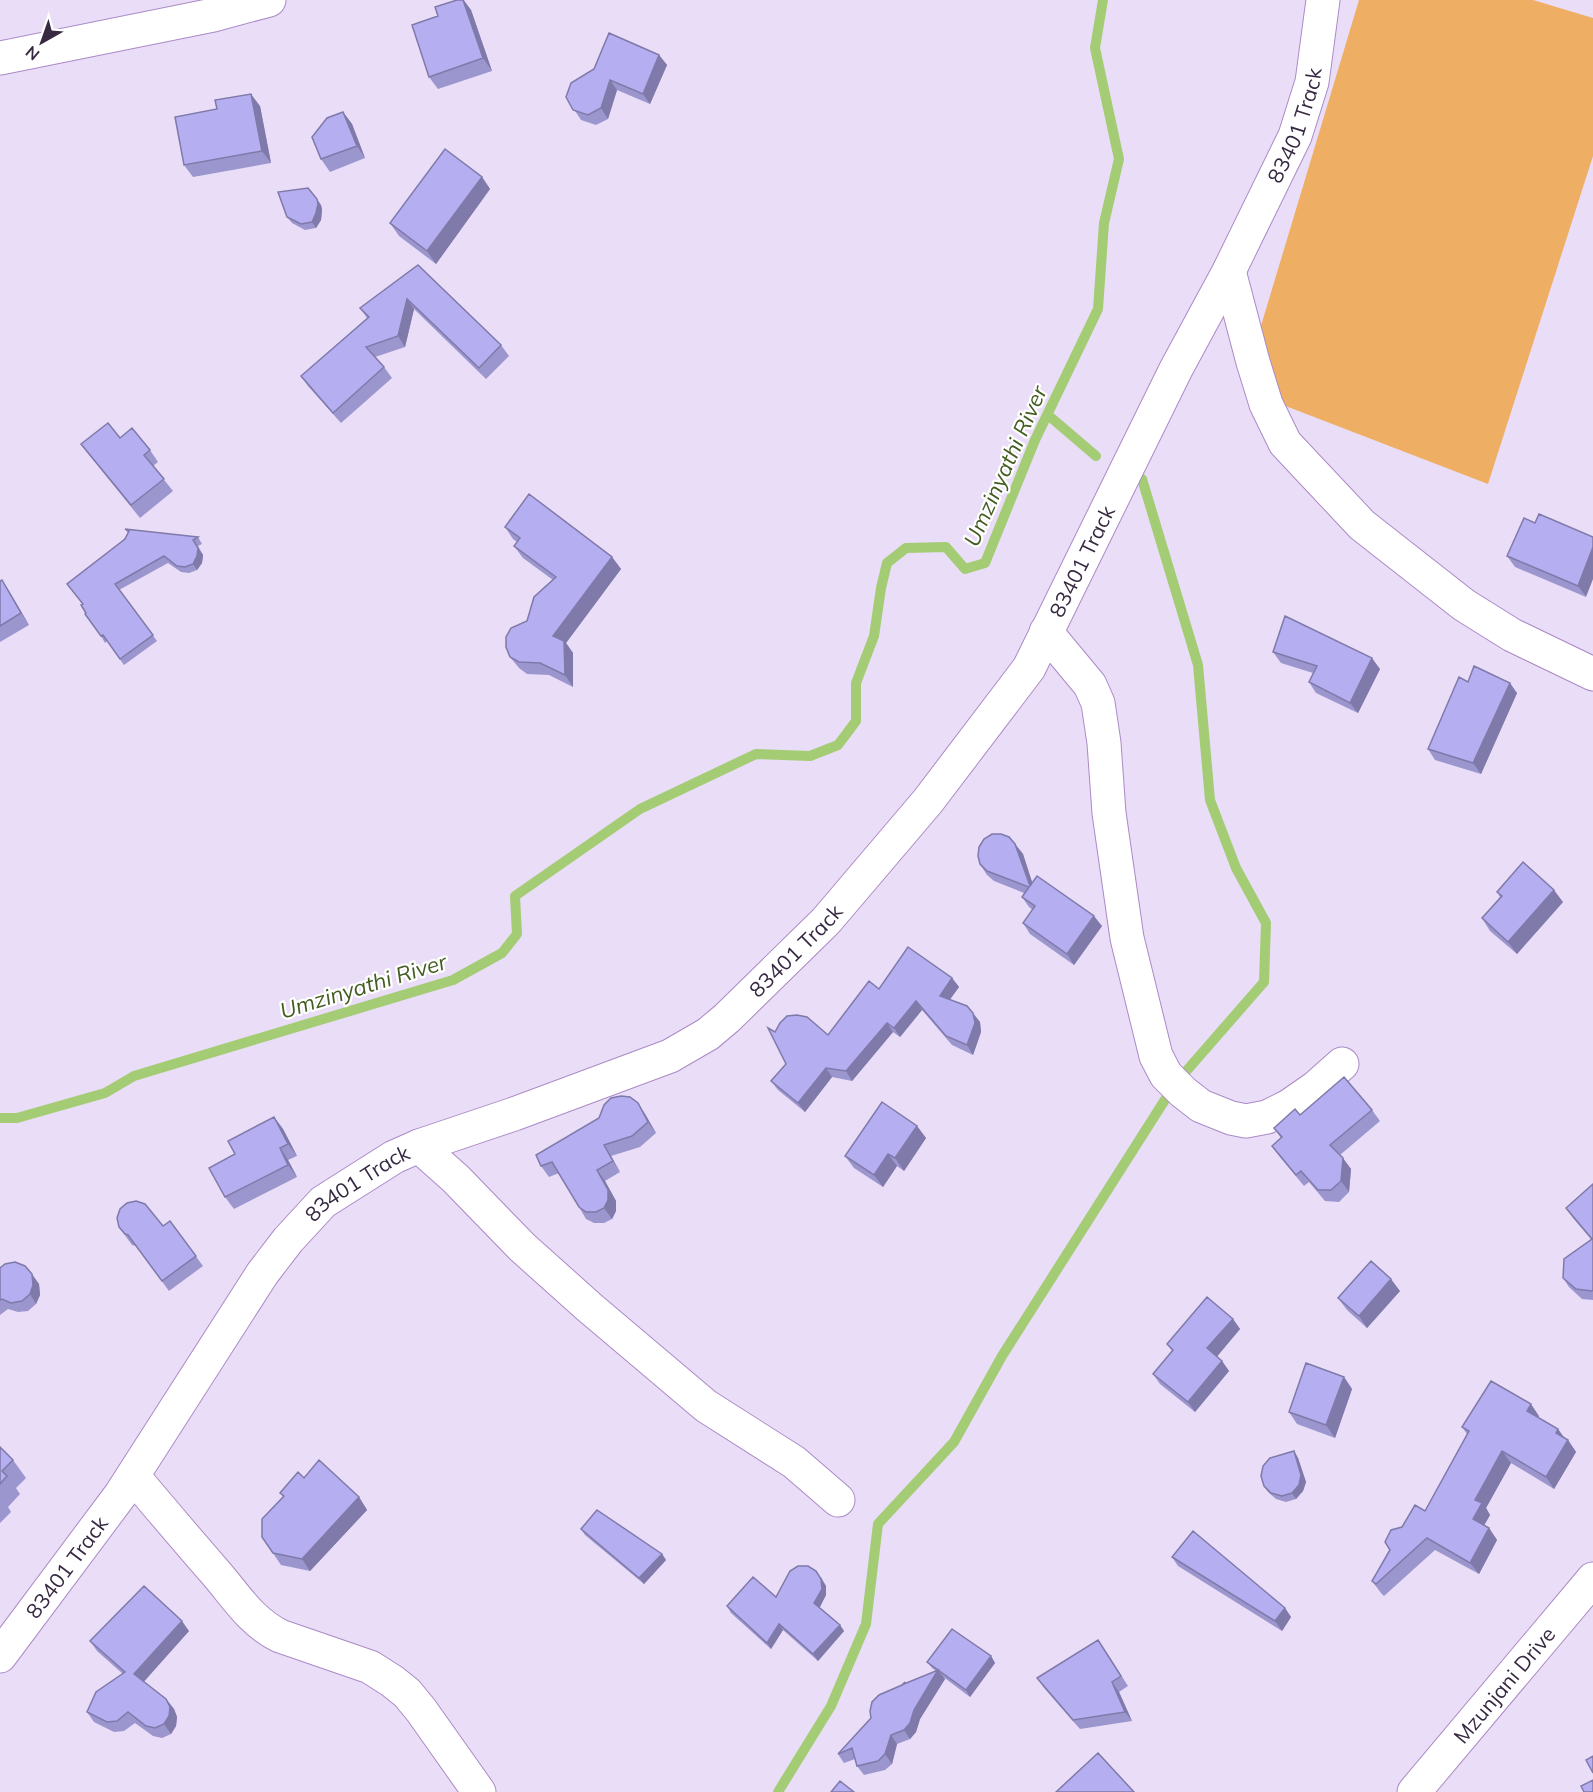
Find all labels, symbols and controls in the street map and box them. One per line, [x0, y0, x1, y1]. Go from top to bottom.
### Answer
north arrow [12, 12, 72, 72]
text: N [21, 42, 43, 65]
street label: 83401 Track [1261, 66, 1327, 187]
water label: Umzinyathi River [957, 380, 1053, 551]
street label: 83401 Track [1043, 501, 1120, 621]
street label: 83401 Track [743, 899, 848, 1002]
water label: Umzinyathi River [276, 947, 451, 1025]
street label: 83401 Track [299, 1139, 414, 1227]
street label: 83401 Track [20, 1511, 113, 1623]
street label: Mzunjani Drive [1448, 1621, 1561, 1749]

